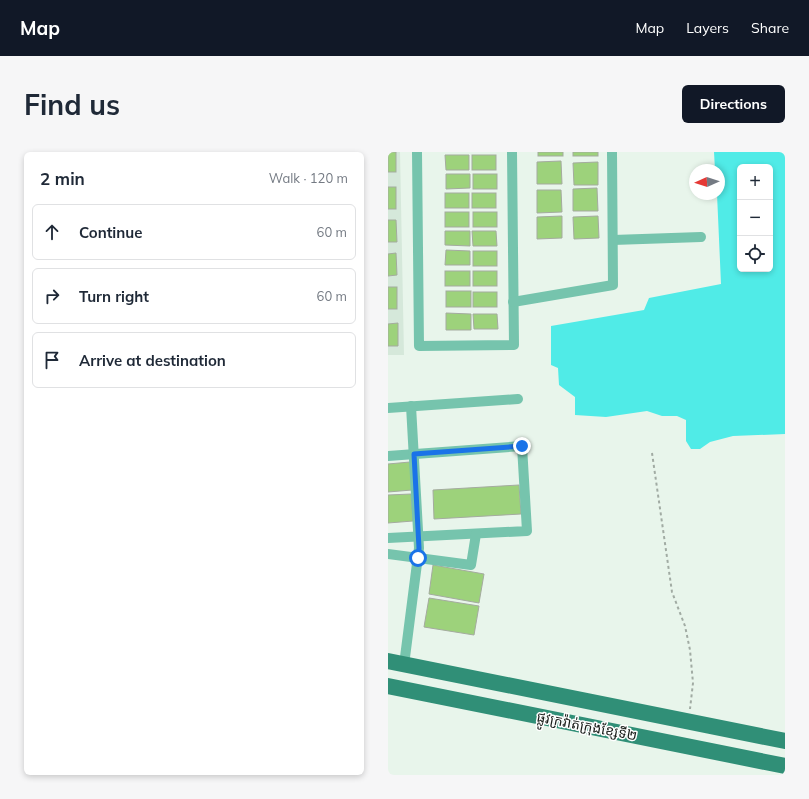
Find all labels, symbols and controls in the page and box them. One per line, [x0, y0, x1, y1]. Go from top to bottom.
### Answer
text: Map [20, 16, 60, 40]
text: Map [635, 19, 664, 37]
text: Layers [686, 19, 729, 37]
text: Share [751, 19, 789, 37]
button: Directions [682, 85, 785, 123]
text: Find us [24, 87, 120, 122]
north arrow [689, 164, 725, 200]
map controls [737, 164, 773, 272]
button: + [737, 164, 773, 200]
text: 2 min [40, 168, 85, 189]
text: Walk · 120 m [269, 170, 348, 186]
button: − [737, 200, 773, 236]
icon: ahead [41, 221, 63, 243]
text: Continue [79, 223, 142, 242]
text: 60 m [317, 224, 347, 240]
button: locate [737, 236, 773, 272]
icon: right [41, 285, 63, 307]
text: Turn right [79, 287, 149, 306]
text: 60 m [317, 288, 347, 304]
icon: arrive [41, 349, 63, 371]
text: Arrive at destination [79, 351, 226, 370]
route end [513, 437, 531, 455]
route start [409, 549, 427, 567]
street label: ផ្លូវក្រវ៉ាត់ក្រុងខ្សែទី២ [535, 707, 639, 748]

